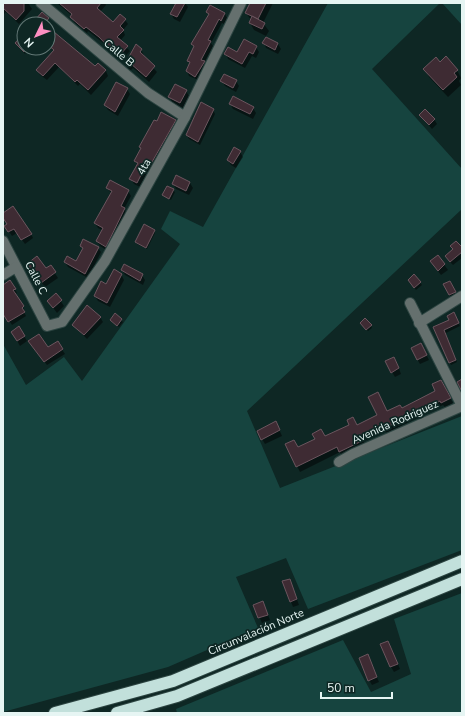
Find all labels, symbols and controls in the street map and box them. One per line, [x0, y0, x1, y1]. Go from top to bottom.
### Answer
north arrow [16, 16, 56, 56]
text: N [21, 34, 37, 51]
street label: Calle B [101, 36, 137, 70]
street label: 4ta [133, 156, 155, 178]
street label: Calle C [21, 259, 51, 297]
street label: Avenida Rodriguez [350, 396, 440, 448]
street label: Circunvalación Norte [206, 605, 306, 659]
scale bar [321, 674, 392, 700]
text: 50 m [327, 680, 355, 696]

